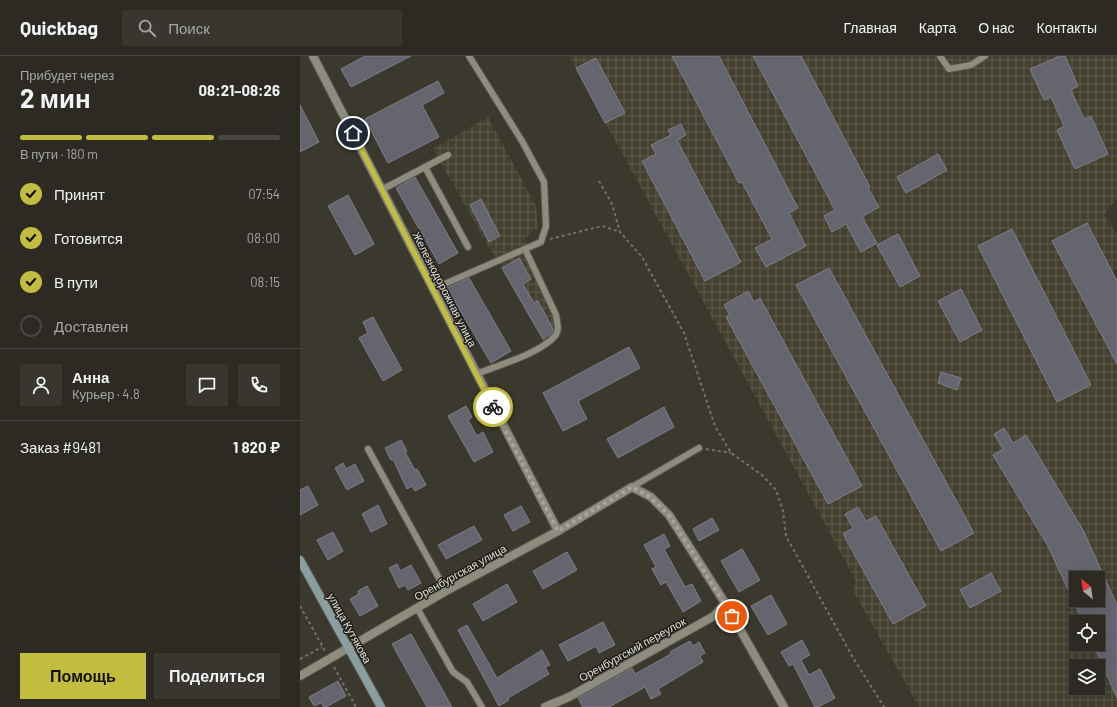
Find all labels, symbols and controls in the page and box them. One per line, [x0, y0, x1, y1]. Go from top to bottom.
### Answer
search box [122, 10, 402, 46]
text: Quickbag [20, 16, 98, 39]
icon: search [136, 17, 158, 39]
text: Поиск [168, 19, 210, 37]
text: Главная [844, 19, 897, 36]
text: Карта [919, 19, 956, 36]
text: О нас [978, 19, 1015, 36]
text: Контакты [1037, 19, 1097, 36]
text: Прибудет через [20, 67, 114, 83]
text: 08:21–08:26 [199, 81, 280, 99]
text: 2 мин [20, 82, 91, 113]
pin [336, 116, 370, 150]
icon: home [342, 122, 364, 144]
text: В пути · 180 m [20, 146, 98, 162]
icon: check [20, 183, 42, 205]
text: Принят [54, 185, 105, 203]
text: 07:54 [248, 186, 280, 202]
icon: check [20, 227, 42, 249]
text: Готовится [54, 229, 123, 247]
street label: Железнодорожная улица [410, 229, 480, 350]
text: 08:00 [247, 230, 280, 246]
icon: check [20, 271, 42, 293]
text: В пути [54, 273, 98, 291]
text: 08:15 [250, 274, 280, 290]
text: Доставлен [54, 317, 128, 335]
button: person [20, 364, 62, 406]
button: chat [186, 364, 228, 406]
button: phone [238, 364, 280, 406]
text: Анна [72, 368, 109, 386]
text: Курьер · 4.8 [72, 386, 140, 402]
courier [473, 387, 513, 427]
icon: bike [482, 396, 504, 418]
text: Заказ #9481 [20, 438, 101, 456]
text: 1 820 ₽ [233, 438, 280, 456]
street label: Оренбургская улица [412, 541, 509, 603]
north arrow [1069, 571, 1105, 607]
map controls [1069, 571, 1105, 695]
street label: улица Кутякова [325, 591, 375, 666]
pin [715, 599, 749, 633]
icon: bag [721, 605, 743, 627]
street label: Оренбургский переулок [576, 614, 688, 684]
button: locate [1069, 615, 1105, 651]
button: Помощь [20, 653, 146, 699]
button: Поделиться [154, 653, 280, 699]
button: layers [1069, 659, 1105, 695]

